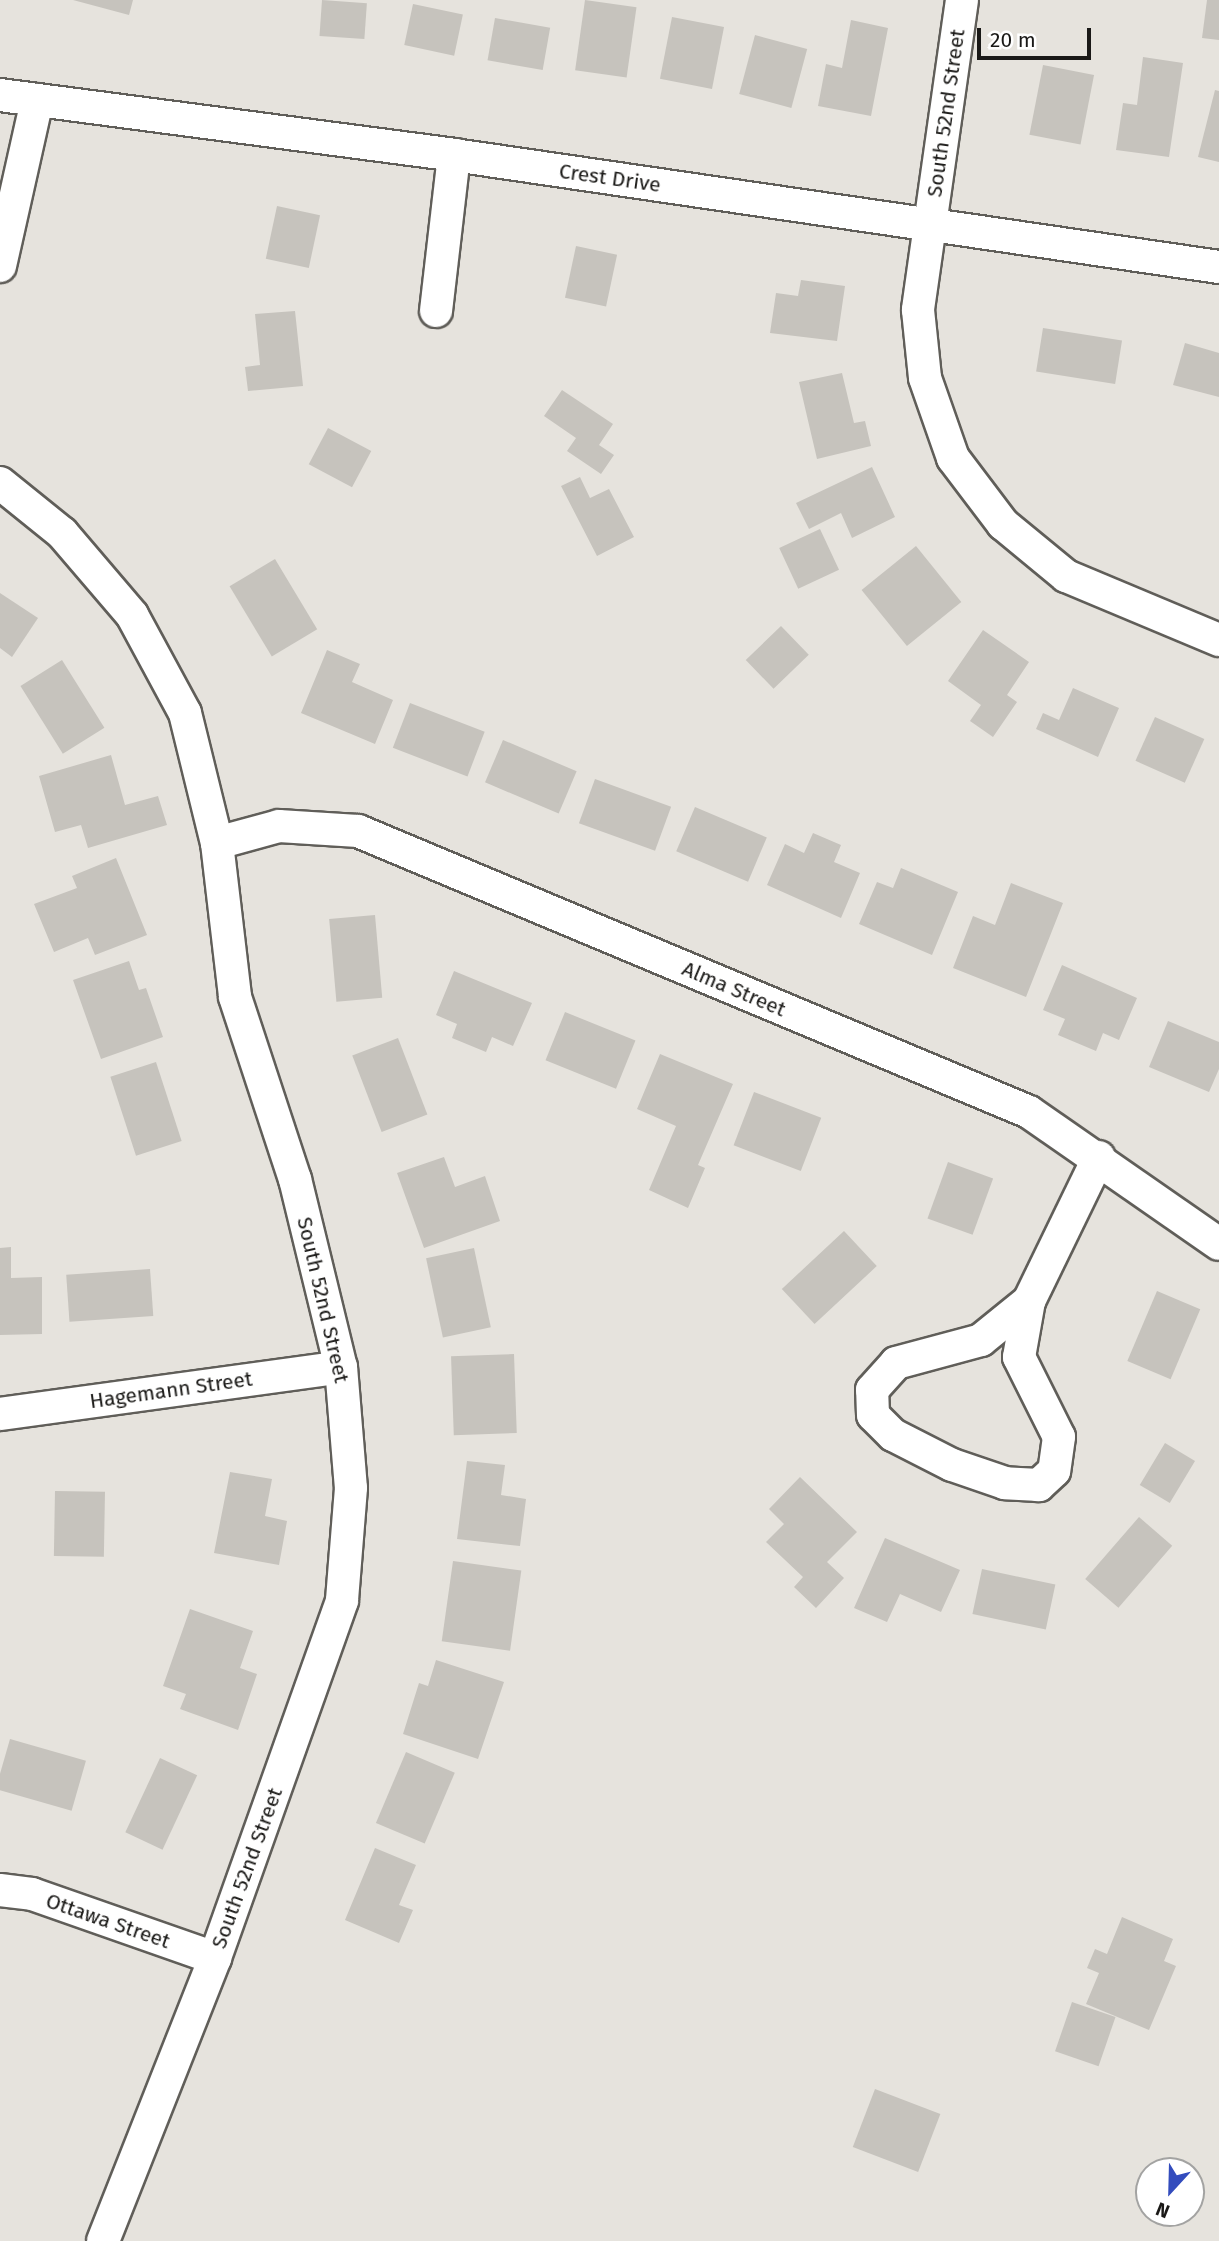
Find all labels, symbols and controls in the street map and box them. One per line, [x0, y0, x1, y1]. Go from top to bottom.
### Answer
scale bar [981, 14, 1095, 58]
street label: South 52nd Street [922, 27, 970, 199]
text: 20 m [990, 27, 1036, 53]
street label: Crest Drive [557, 158, 663, 198]
street label: Alma Street [678, 956, 790, 1022]
street label: South 52nd Street [292, 1215, 354, 1385]
street label: Hagemann Street [88, 1366, 254, 1414]
street label: South 52nd Street [206, 1784, 288, 1952]
street label: Ottawa Street [43, 1888, 173, 1954]
north arrow [1135, 2157, 1205, 2227]
text: N [1153, 2197, 1173, 2223]

